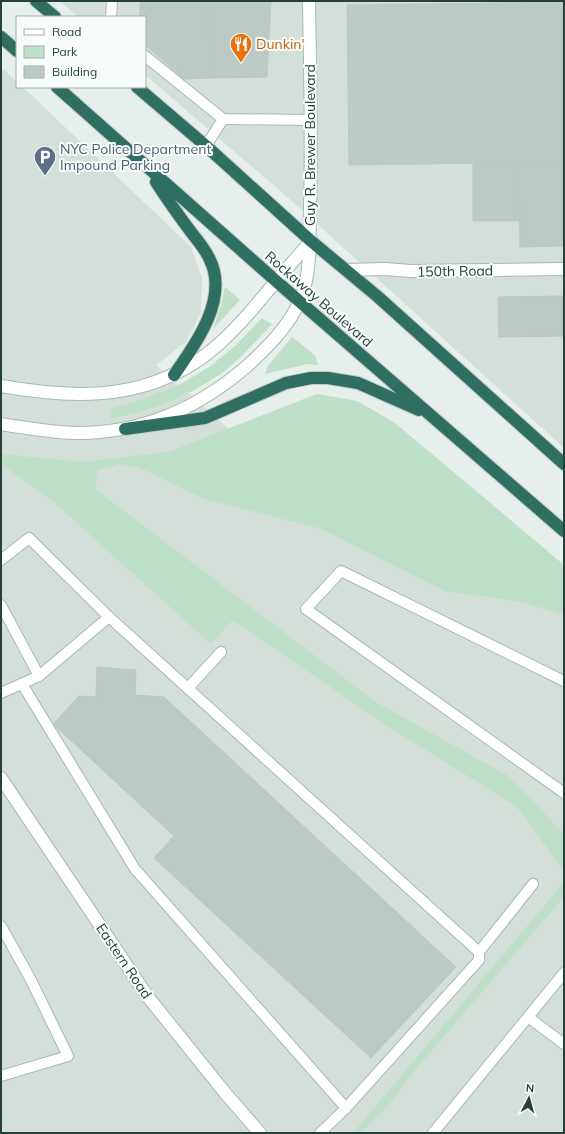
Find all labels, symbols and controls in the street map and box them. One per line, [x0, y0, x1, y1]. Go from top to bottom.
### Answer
legend [16, 16, 146, 88]
text: Road [52, 24, 81, 39]
restaurant icon: Dunkin' [228, 31, 254, 64]
place label: Dunkin' [256, 35, 305, 53]
text: Park [52, 44, 78, 59]
text: Building [52, 64, 97, 79]
street label: Guy R. Brewer Boulevard [301, 64, 319, 226]
place label: NYC Police Department Impound Parking [60, 140, 211, 174]
parking icon: NYC Police Department Impound Parking [32, 144, 58, 177]
street label: Rockaway Boulevard [261, 247, 377, 351]
street label: 150th Road [417, 261, 493, 281]
street label: Eastern Road [92, 920, 156, 1002]
north arrow [509, 1078, 549, 1118]
text: N [525, 1081, 535, 1095]

